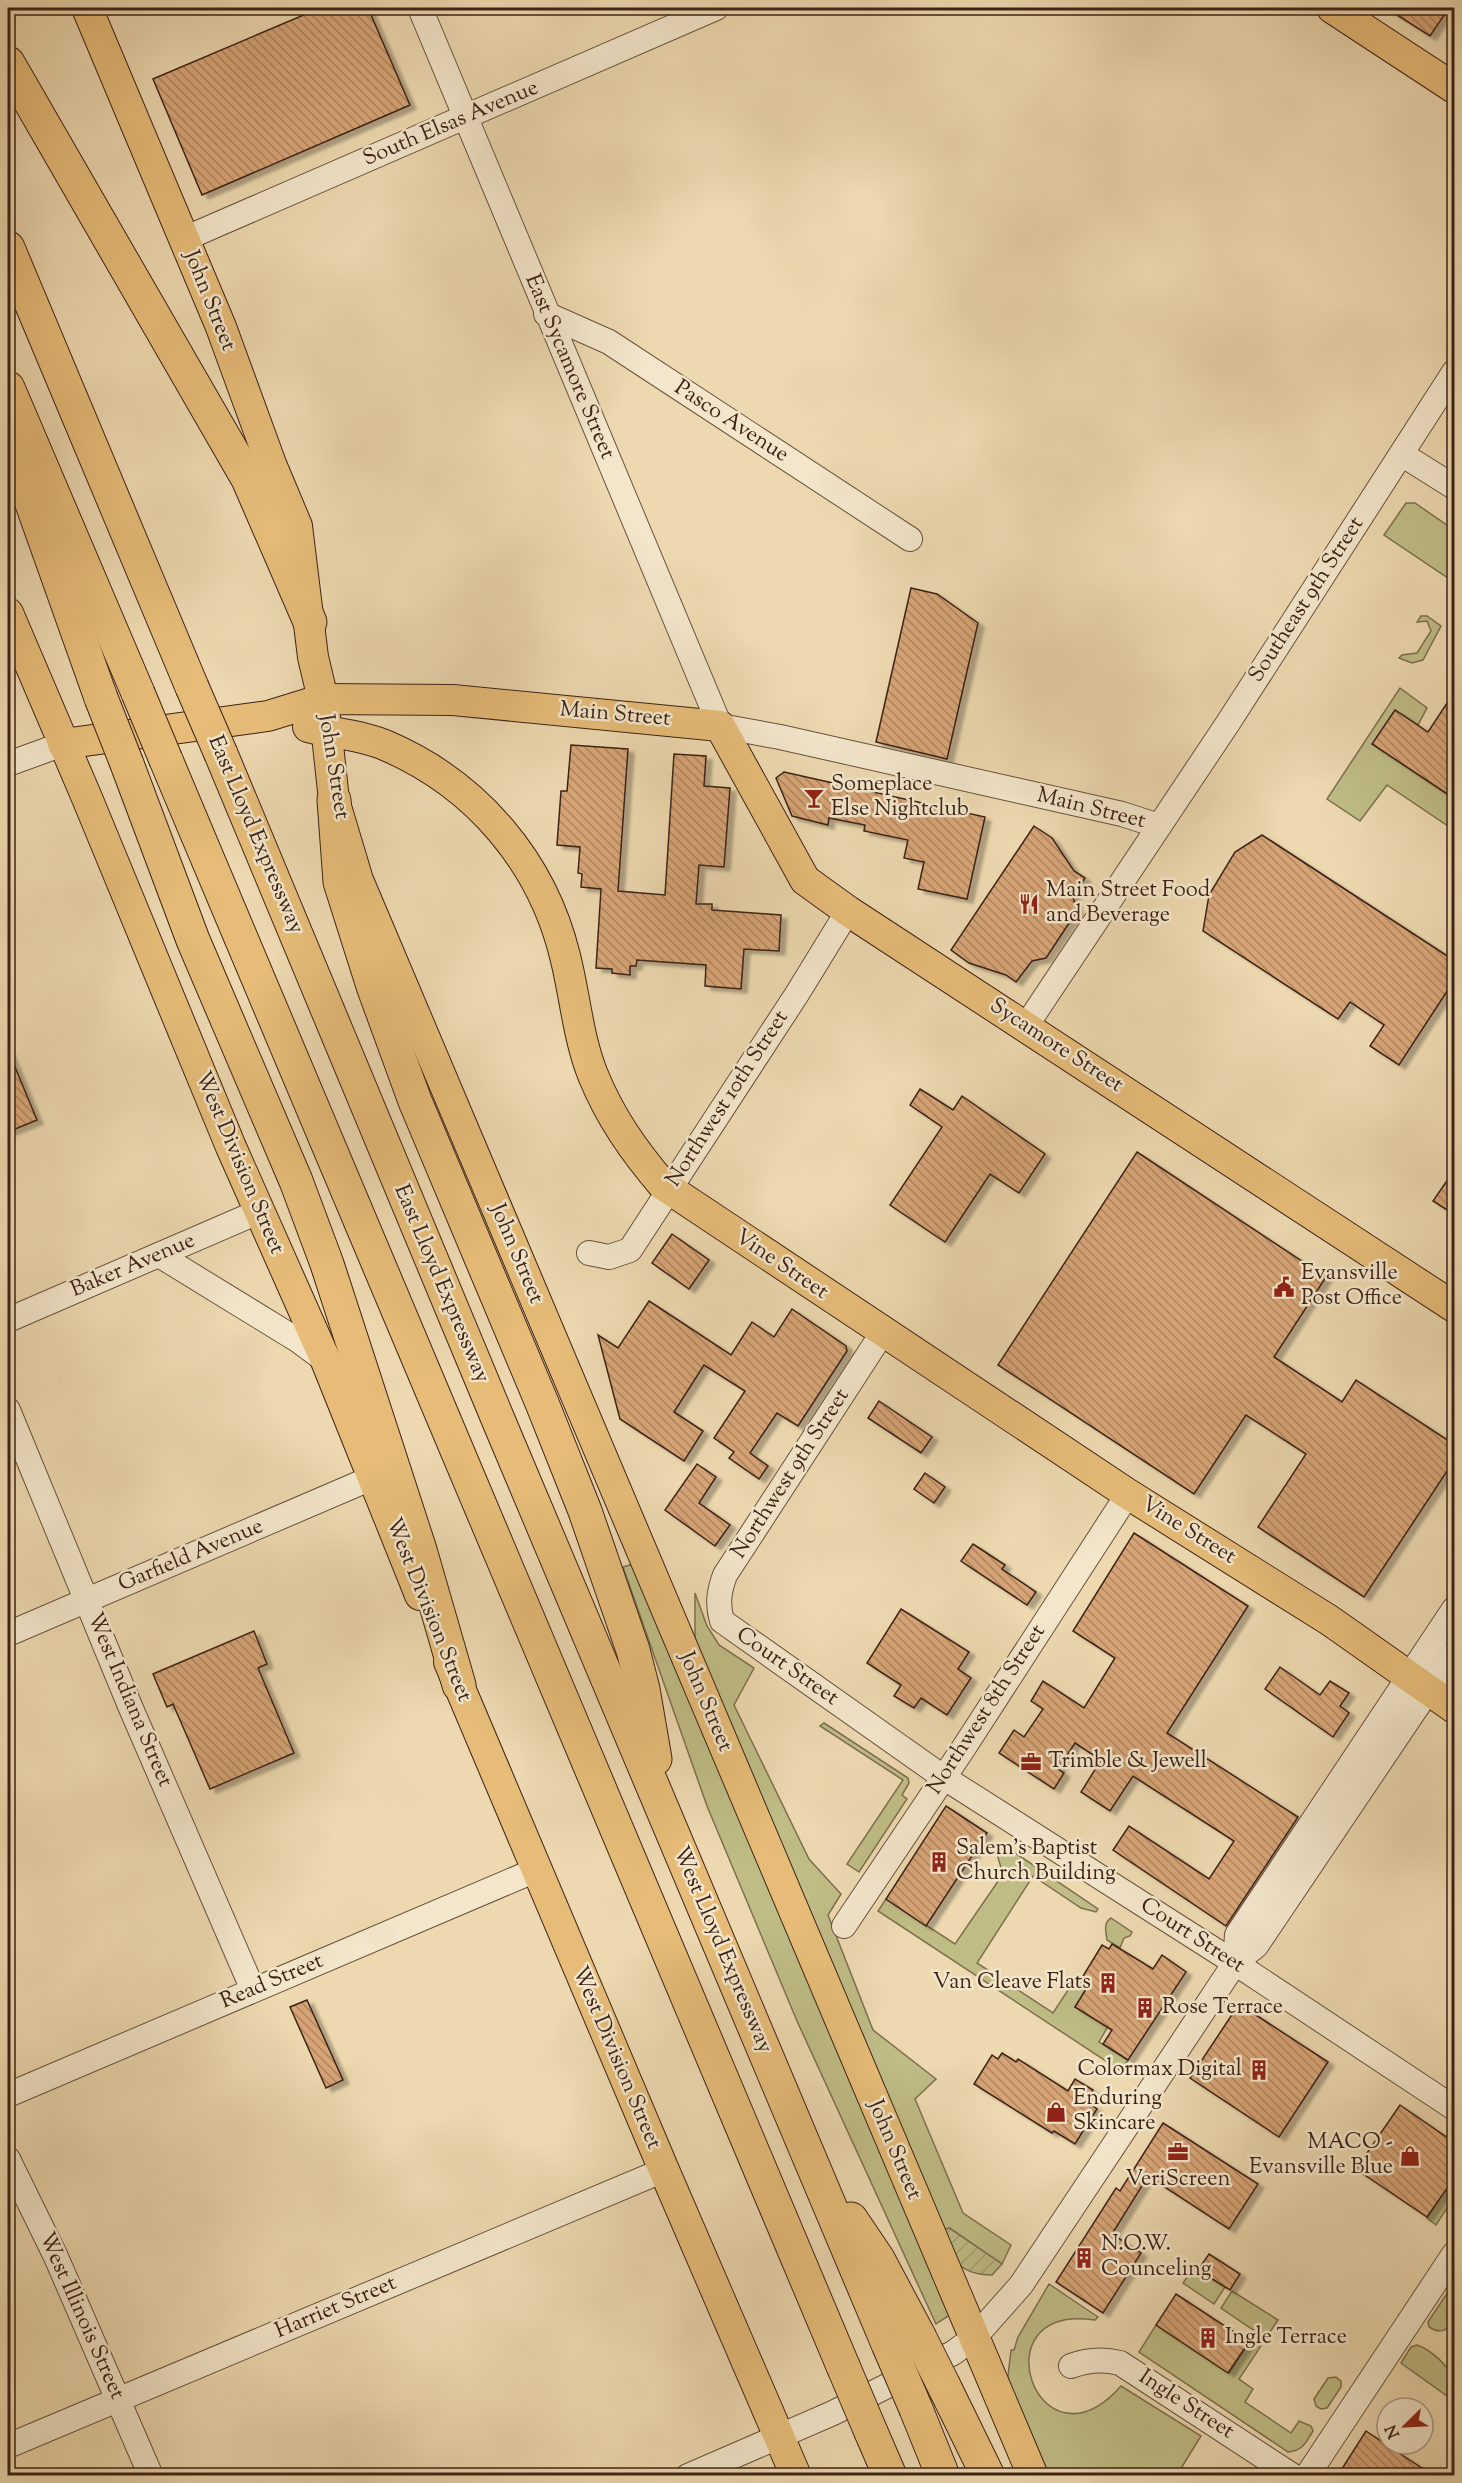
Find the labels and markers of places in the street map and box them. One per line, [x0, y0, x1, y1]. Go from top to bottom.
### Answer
place label: Someplace Else Nightclub [831, 769, 969, 826]
bar icon: Someplace Else Nightclub [802, 786, 826, 810]
place label: Main Street Food and Beverage [1046, 875, 1210, 932]
restaurant icon: Main Street Food and Beverage [1017, 892, 1041, 916]
place label: Evansville Post Office [1301, 1258, 1402, 1315]
public building icon: Evansville Post Office [1272, 1275, 1296, 1299]
place label: Trimble & Jewell [1048, 1746, 1207, 1778]
office icon: Trimble & Jewell [1019, 1750, 1043, 1774]
place label: Salem's Baptist Church Building [956, 1833, 1116, 1890]
building icon: Salem's Baptist Church Building [927, 1850, 951, 1874]
place label: Van Cleave Flats [933, 1967, 1091, 1999]
building icon: Van Cleave Flats [1096, 1971, 1120, 1995]
place label: Rose Terrace [1162, 1992, 1283, 2024]
building icon: Rose Terrace [1133, 1996, 1157, 2020]
place label: Colormax Digital [1077, 2054, 1242, 2086]
building icon: Colormax Digital [1247, 2058, 1271, 2082]
place label: Enduring Skincare [1073, 2083, 1162, 2140]
shop icon: Enduring Skincare [1044, 2100, 1068, 2124]
place label: MACO - Evansville Blue [1249, 2127, 1393, 2184]
office icon: VeriScreen [1166, 2140, 1190, 2164]
shop icon: MACO - Evansville Blue [1398, 2144, 1422, 2168]
place label: VeriScreen [1125, 2164, 1231, 2196]
place label: N.O.W. Counceling [1101, 2229, 1212, 2286]
building icon: N.O.W. Counceling [1072, 2246, 1096, 2270]
place label: Ingle Terrace [1225, 2322, 1347, 2354]
building icon: Ingle Terrace [1196, 2326, 1220, 2350]

